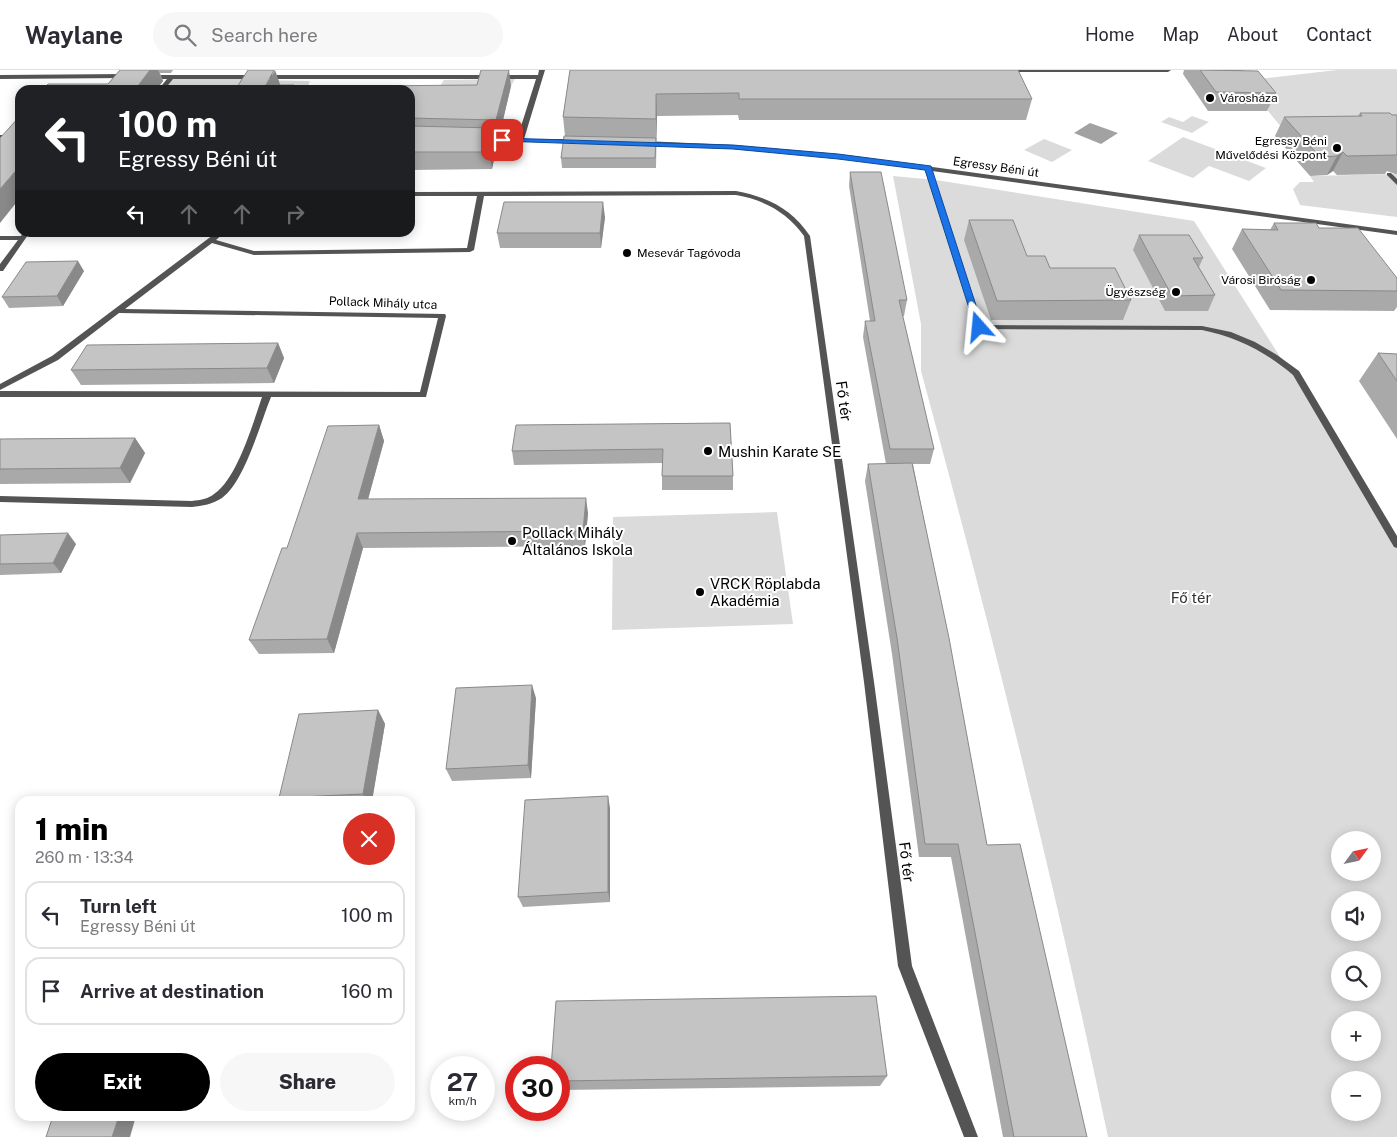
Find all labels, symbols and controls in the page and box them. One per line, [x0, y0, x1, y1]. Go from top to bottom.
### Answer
search box [153, 12, 503, 57]
text: Waylane [25, 21, 123, 49]
icon: search [171, 21, 199, 49]
text: Search here [211, 24, 318, 46]
text: Home [1085, 24, 1135, 45]
text: Map [1163, 24, 1199, 45]
text: About [1227, 24, 1278, 45]
text: Contact [1306, 24, 1372, 45]
place label: Városháza [1220, 91, 1278, 105]
marker: Városháza [1204, 92, 1216, 104]
text: 100 m [118, 104, 217, 145]
icon: left [35, 105, 100, 170]
pin [481, 119, 523, 161]
icon: arrive [488, 126, 516, 154]
place label: Egressy Béni Művelődési Központ [1215, 134, 1327, 162]
marker: Egressy Béni Művelődési Központ [1331, 142, 1343, 154]
text: Egressy Béni út [118, 146, 277, 172]
street label: Egressy Béni út [952, 154, 1040, 180]
icon: left [122, 200, 150, 228]
icon: ahead [175, 200, 203, 228]
icon: ahead [228, 200, 256, 228]
icon: right [281, 200, 309, 228]
place label: Mesevár Tagóvoda [637, 246, 741, 260]
marker: Mesevár Tagóvoda [621, 247, 633, 259]
place label: Városi Biróság [1221, 273, 1301, 287]
marker: Városi Biróság [1305, 274, 1317, 286]
place label: Ügyészség [1105, 285, 1166, 299]
marker: Ügyészség [1170, 286, 1182, 298]
street label: Pollack Mihály utca [329, 294, 437, 312]
position arrow [952, 300, 1004, 352]
street label: Fő tér [833, 380, 855, 422]
place label: Mushin Karate SE [718, 443, 841, 460]
marker: Mushin Karate SE [702, 445, 714, 457]
place label: Pollack Mihály Általános Iskola [522, 524, 633, 558]
marker: Pollack Mihály Általános Iskola [506, 535, 518, 547]
place label: VRCK Röplabda Akadémia [710, 575, 821, 609]
marker: VRCK Röplabda Akadémia [694, 586, 706, 598]
park label: Fő tér [1171, 589, 1211, 606]
text: 1 min [35, 811, 108, 847]
button: close [343, 813, 395, 865]
north arrow [1331, 831, 1381, 881]
map controls [1331, 831, 1381, 1121]
street label: Fő tér [896, 841, 918, 883]
text: 260 m · 13:34 [35, 848, 134, 867]
button: sound [1331, 891, 1381, 941]
text: Turn left [80, 895, 157, 917]
icon: left [37, 901, 65, 929]
text: 100 m [341, 904, 393, 926]
text: Egressy Béni út [80, 917, 196, 936]
button: search [1331, 951, 1381, 1001]
icon: arrive [37, 977, 65, 1005]
text: Arrive at destination [80, 980, 264, 1002]
text: 160 m [341, 980, 393, 1002]
button: + [1331, 1011, 1381, 1061]
button: Exit [35, 1053, 210, 1111]
button: Share [220, 1053, 395, 1111]
speed limit sign: 30 [505, 1056, 570, 1121]
text: 27 [447, 1067, 478, 1097]
button: − [1331, 1071, 1381, 1121]
text: km/h [448, 1094, 477, 1108]

